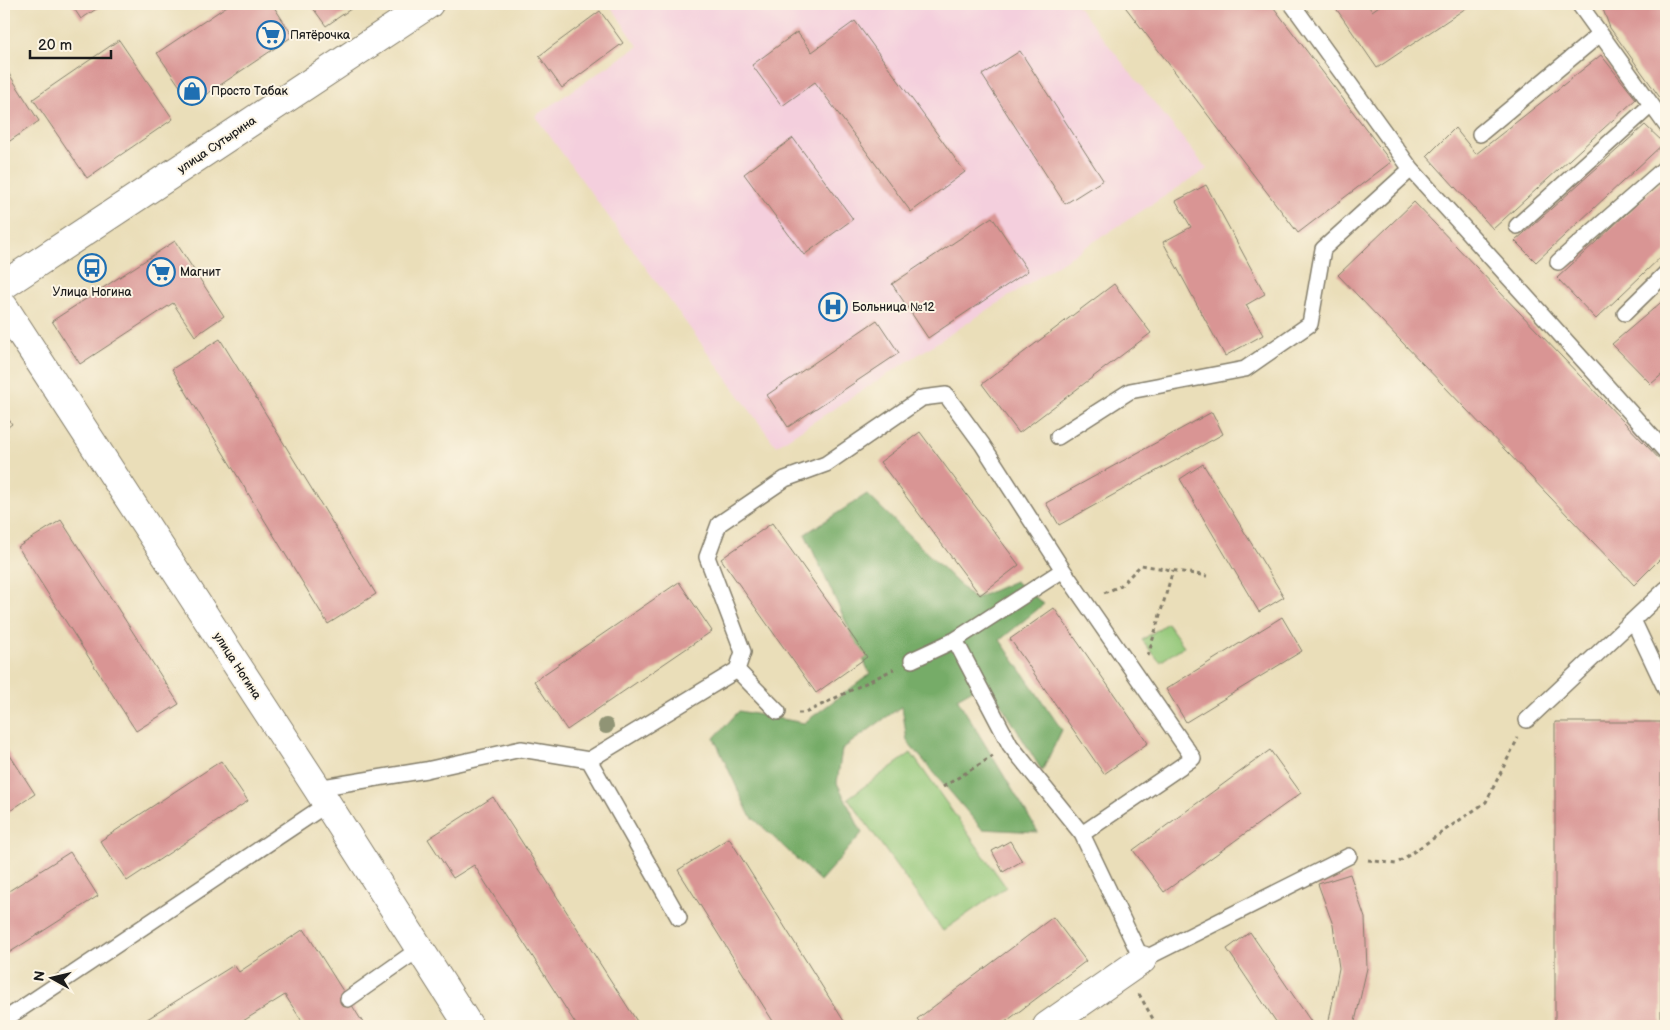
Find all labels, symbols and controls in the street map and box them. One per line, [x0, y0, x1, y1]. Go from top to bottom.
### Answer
supermarket icon: Пятёрочка [256, 20, 286, 50]
scale bar [30, 28, 111, 60]
place label: Пятёрочка [290, 28, 350, 43]
text: 20 m [38, 36, 72, 55]
shop icon: Просто Табак [177, 76, 207, 106]
place label: Просто Табак [211, 84, 288, 99]
street label: улица Сутырина [175, 113, 259, 177]
bus stop icon: Улица Ногина [77, 253, 107, 283]
supermarket icon: Магнит [146, 257, 176, 287]
place label: Магнит [180, 265, 221, 280]
place label: Улица Ногина [52, 285, 132, 300]
hospital icon: Больница №12 [818, 292, 848, 322]
place label: Больница №12 [852, 300, 935, 315]
street label: улица Ногина [210, 630, 264, 702]
north arrow [28, 952, 78, 1002]
text: N [30, 970, 49, 983]

